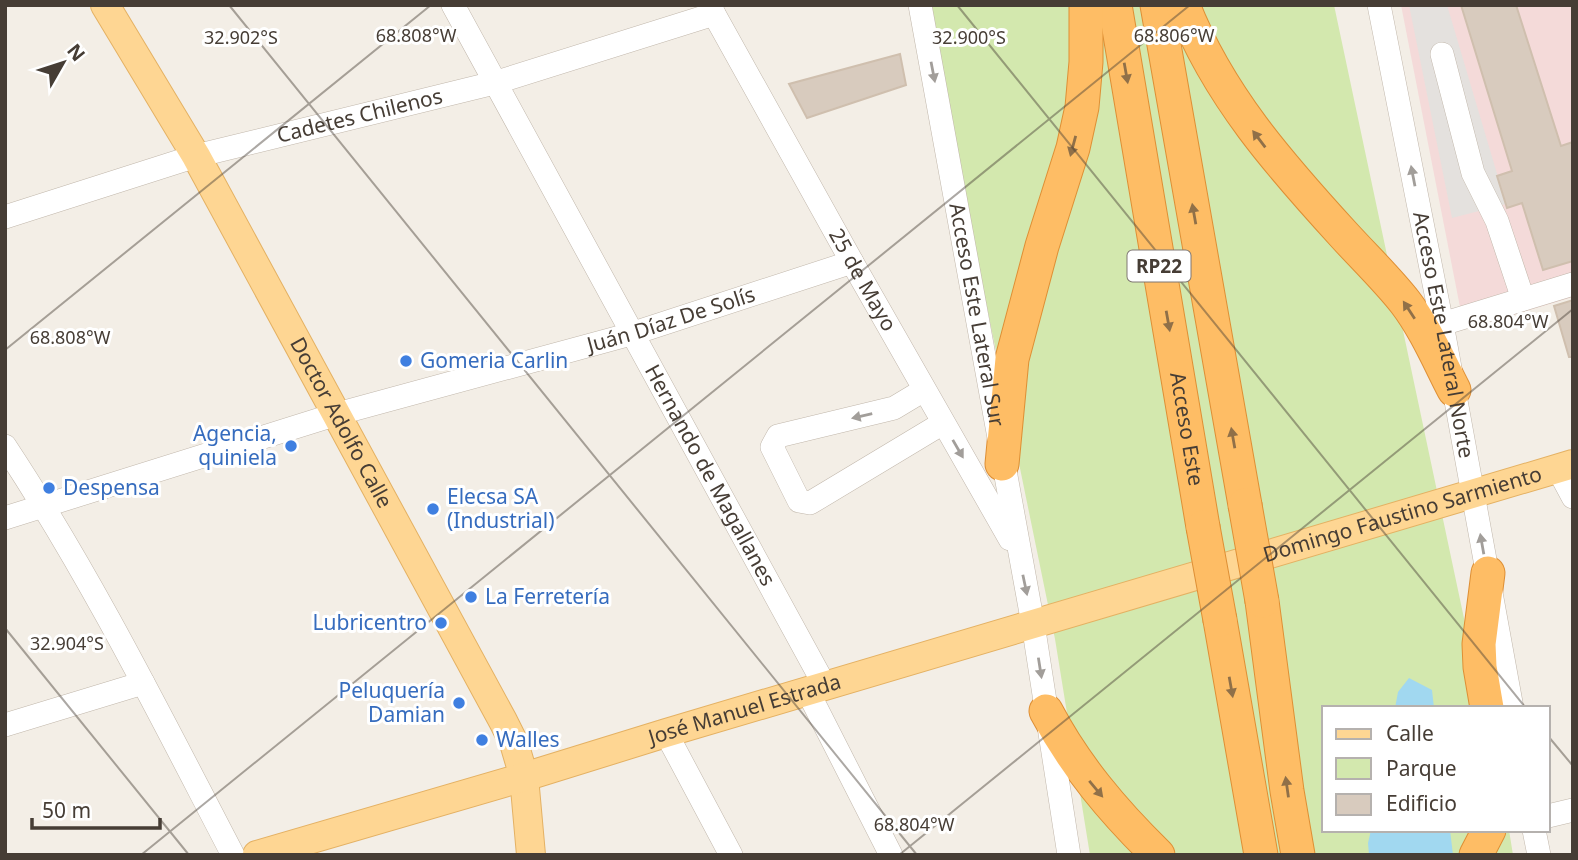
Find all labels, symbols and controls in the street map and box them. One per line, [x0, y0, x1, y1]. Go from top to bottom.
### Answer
text: 68.808°W [376, 23, 457, 47]
text: 68.806°W [1134, 23, 1215, 47]
text: 32.902°S [204, 25, 278, 49]
text: 32.900°S [932, 25, 1006, 49]
north arrow [28, 28, 98, 98]
text: N [61, 38, 91, 66]
one-way arrow [927, 61, 938, 83]
one-way arrow [1121, 62, 1132, 84]
street label: Cadetes Chilenos [274, 81, 445, 149]
one-way arrow [1252, 130, 1267, 148]
one-way arrow [1067, 135, 1078, 157]
one-way arrow [1407, 165, 1418, 187]
street label: Acceso Este Lateral Sur [943, 201, 1012, 429]
one-way arrow [1188, 203, 1199, 225]
street label: Acceso Este Lateral Norte [1407, 209, 1481, 460]
street label: 25 de Mayo [823, 223, 904, 336]
road number: RP22 [1128, 250, 1190, 282]
street label: Juán Díaz De Solís [582, 280, 758, 359]
one-way arrow [1403, 300, 1416, 319]
text: 68.804°W [1468, 309, 1549, 333]
one-way arrow [1163, 310, 1174, 332]
text: 68.808°W [30, 325, 111, 349]
street label: Doctor Adolfo Calle [284, 332, 400, 513]
place label: Gomeria Carlin [420, 346, 568, 374]
marker: Gomeria Carlin [398, 353, 414, 369]
street label: Hernando de Magallanes [639, 359, 783, 591]
street label: Acceso Este [1164, 370, 1211, 488]
one-way arrow [851, 411, 873, 422]
place label: Agencia, quiniela [193, 419, 277, 471]
one-way arrow [1227, 427, 1238, 449]
marker: Agencia, quiniela [283, 438, 299, 454]
one-way arrow [952, 440, 964, 459]
street label: Domingo Faustino Sarmiento [1259, 459, 1545, 568]
place label: Despensa [63, 473, 160, 501]
marker: Despensa [41, 480, 57, 496]
place label: Elecsa SA (Industrial) [447, 482, 555, 534]
marker: Elecsa SA (Industrial) [425, 501, 441, 517]
one-way arrow [1477, 533, 1488, 555]
one-way arrow [1020, 574, 1031, 596]
place label: La Ferretería [485, 582, 610, 610]
marker: La Ferretería [463, 589, 479, 605]
place label: Lubricentro [313, 608, 427, 636]
marker: Lubricentro [433, 615, 449, 631]
text: 32.904°S [30, 631, 104, 655]
one-way arrow [1035, 657, 1046, 679]
street label: José Manuel Estrada [643, 667, 844, 751]
place label: Peluquería Damian [338, 676, 445, 728]
one-way arrow [1226, 676, 1237, 698]
marker: Peluquería Damian [451, 695, 467, 711]
legend [1322, 706, 1550, 832]
text: Calle [1386, 719, 1434, 747]
place label: Walles [496, 725, 560, 753]
marker: Walles [474, 732, 490, 748]
text: Parque [1386, 754, 1456, 782]
one-way arrow [1281, 776, 1292, 798]
one-way arrow [1088, 780, 1103, 797]
scale bar [32, 786, 159, 830]
text: Edificio [1386, 789, 1457, 817]
text: 50 m [42, 796, 91, 824]
text: 68.804°W [874, 812, 955, 836]

